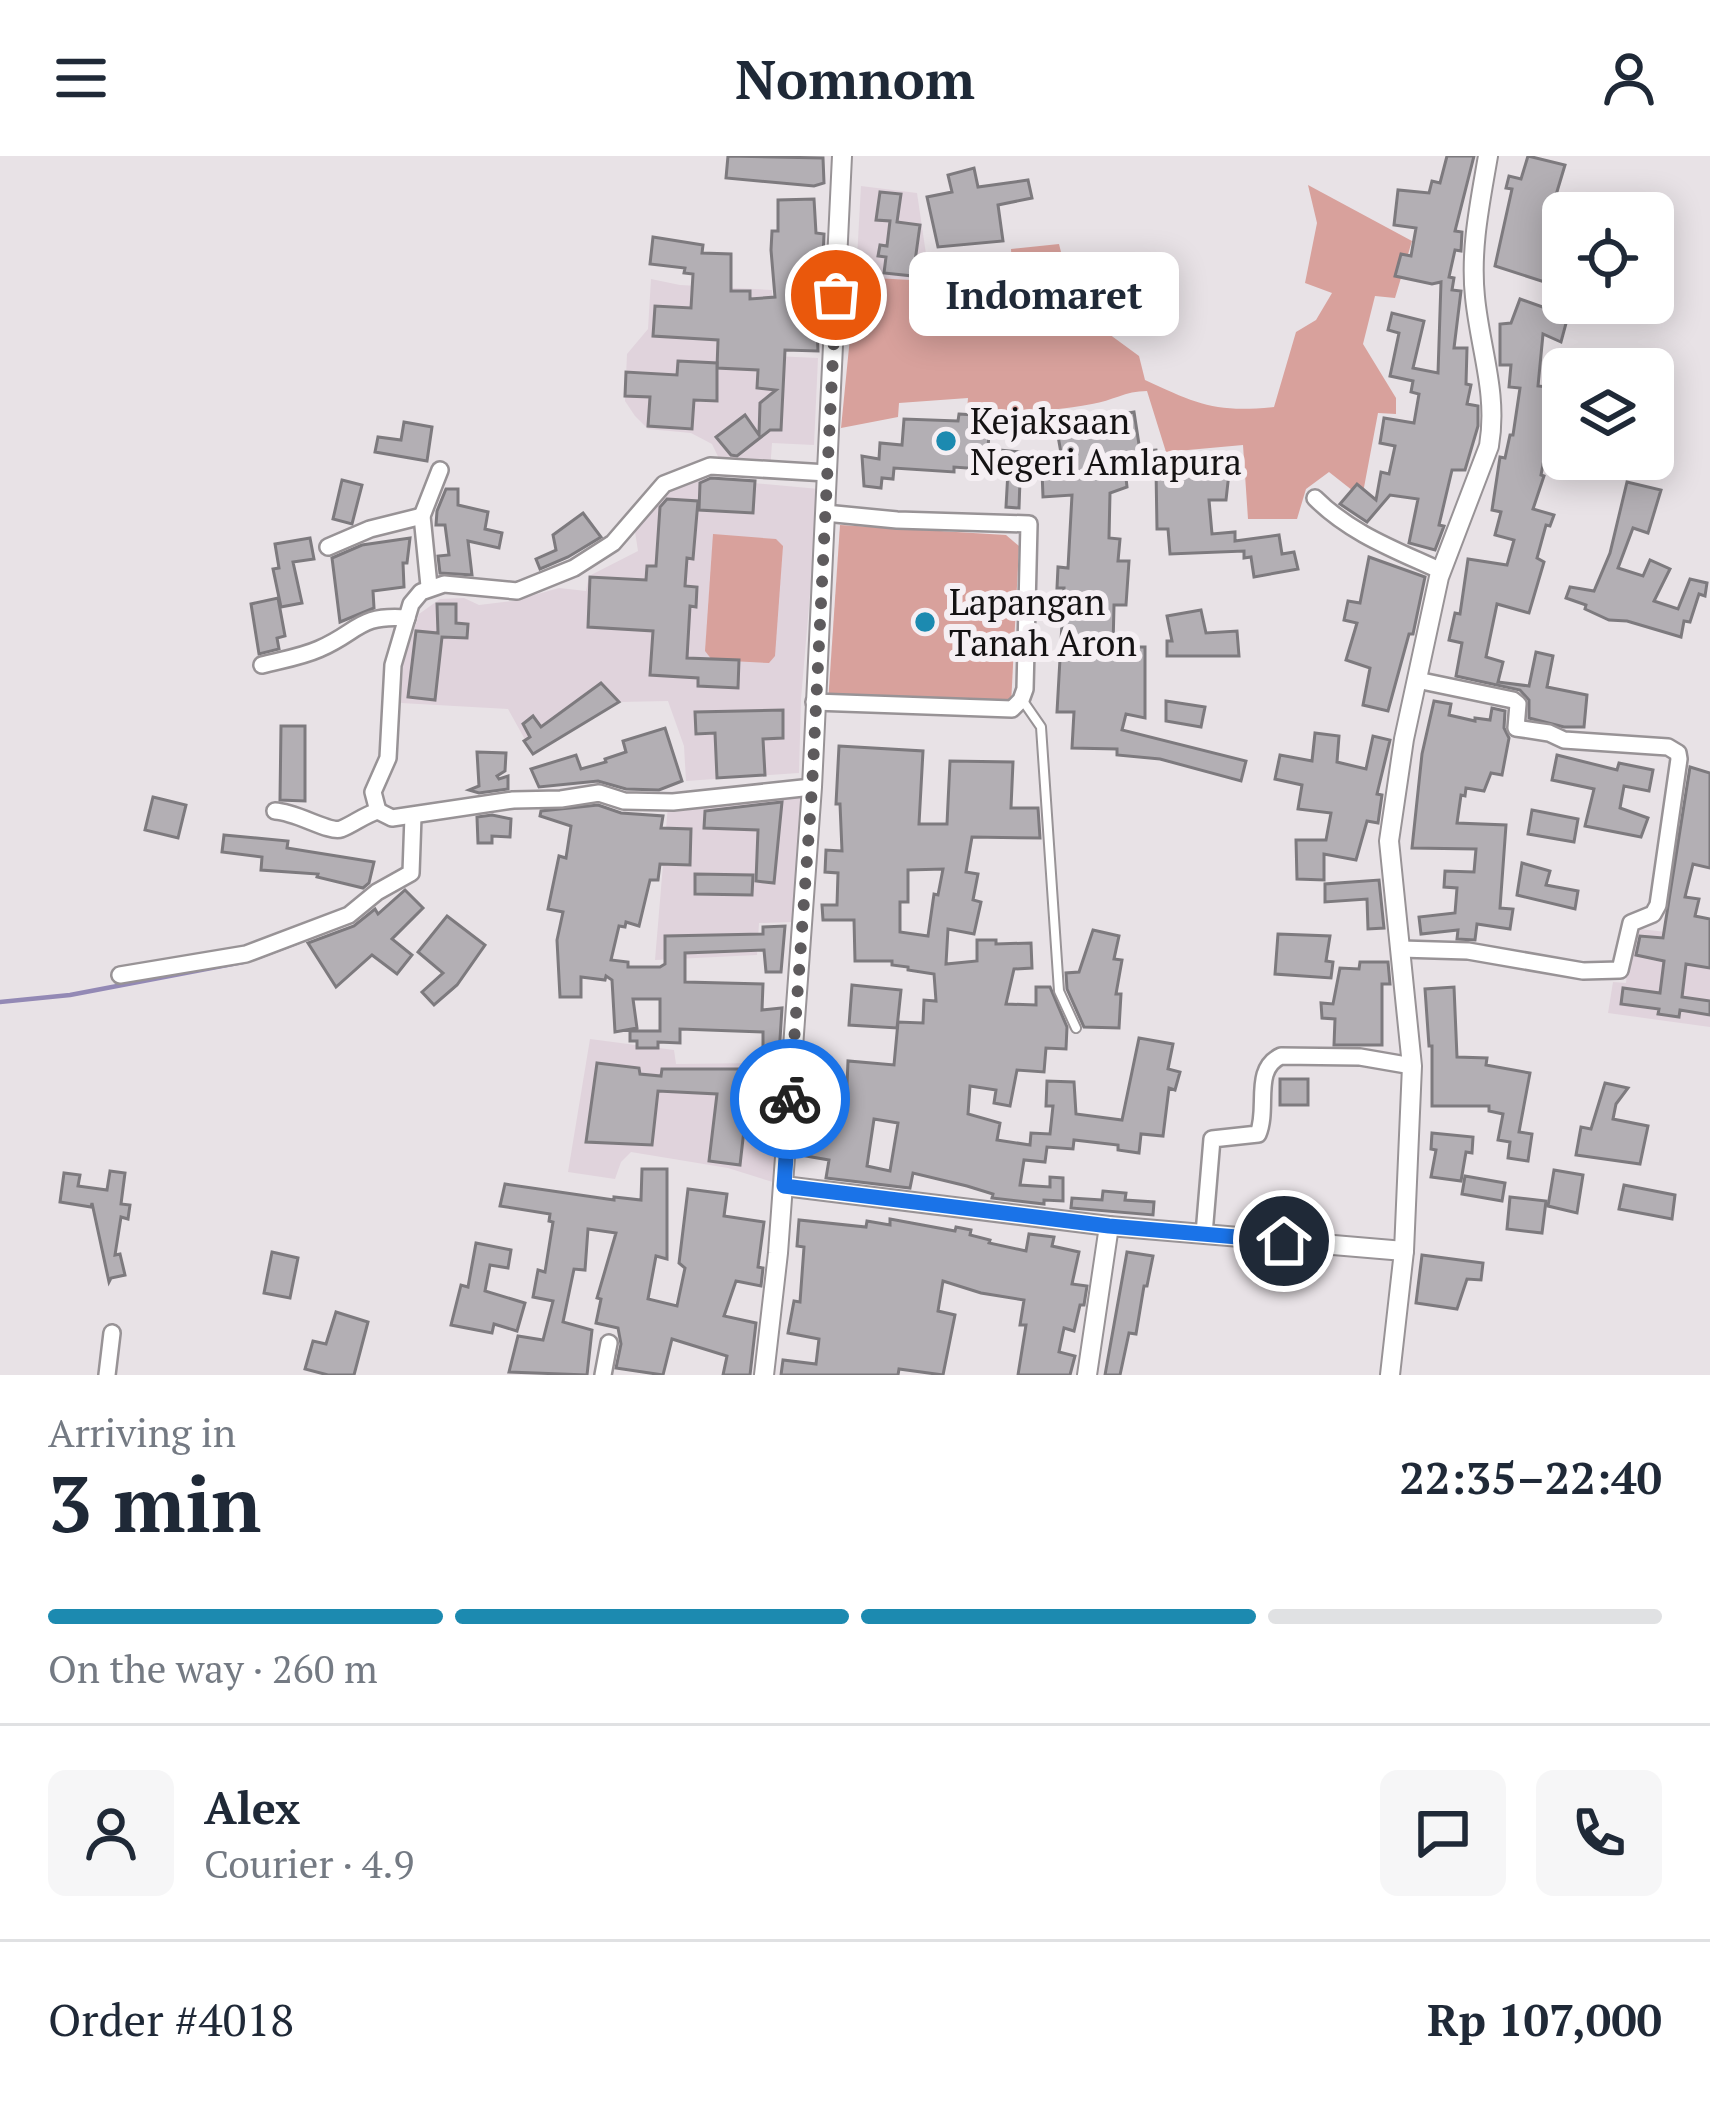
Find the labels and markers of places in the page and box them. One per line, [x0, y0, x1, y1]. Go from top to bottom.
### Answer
pin [785, 244, 887, 346]
callout: Indomaret [908, 253, 1178, 337]
place label: Kejaksaan Negeri Amlapura [970, 397, 1242, 485]
marker: Kejaksaan Negeri Amlapura [933, 428, 959, 454]
place label: Lapangan Tanah Aron [949, 578, 1137, 666]
marker: Lapangan Tanah Aron [912, 609, 938, 635]
pin [1233, 1190, 1335, 1292]

